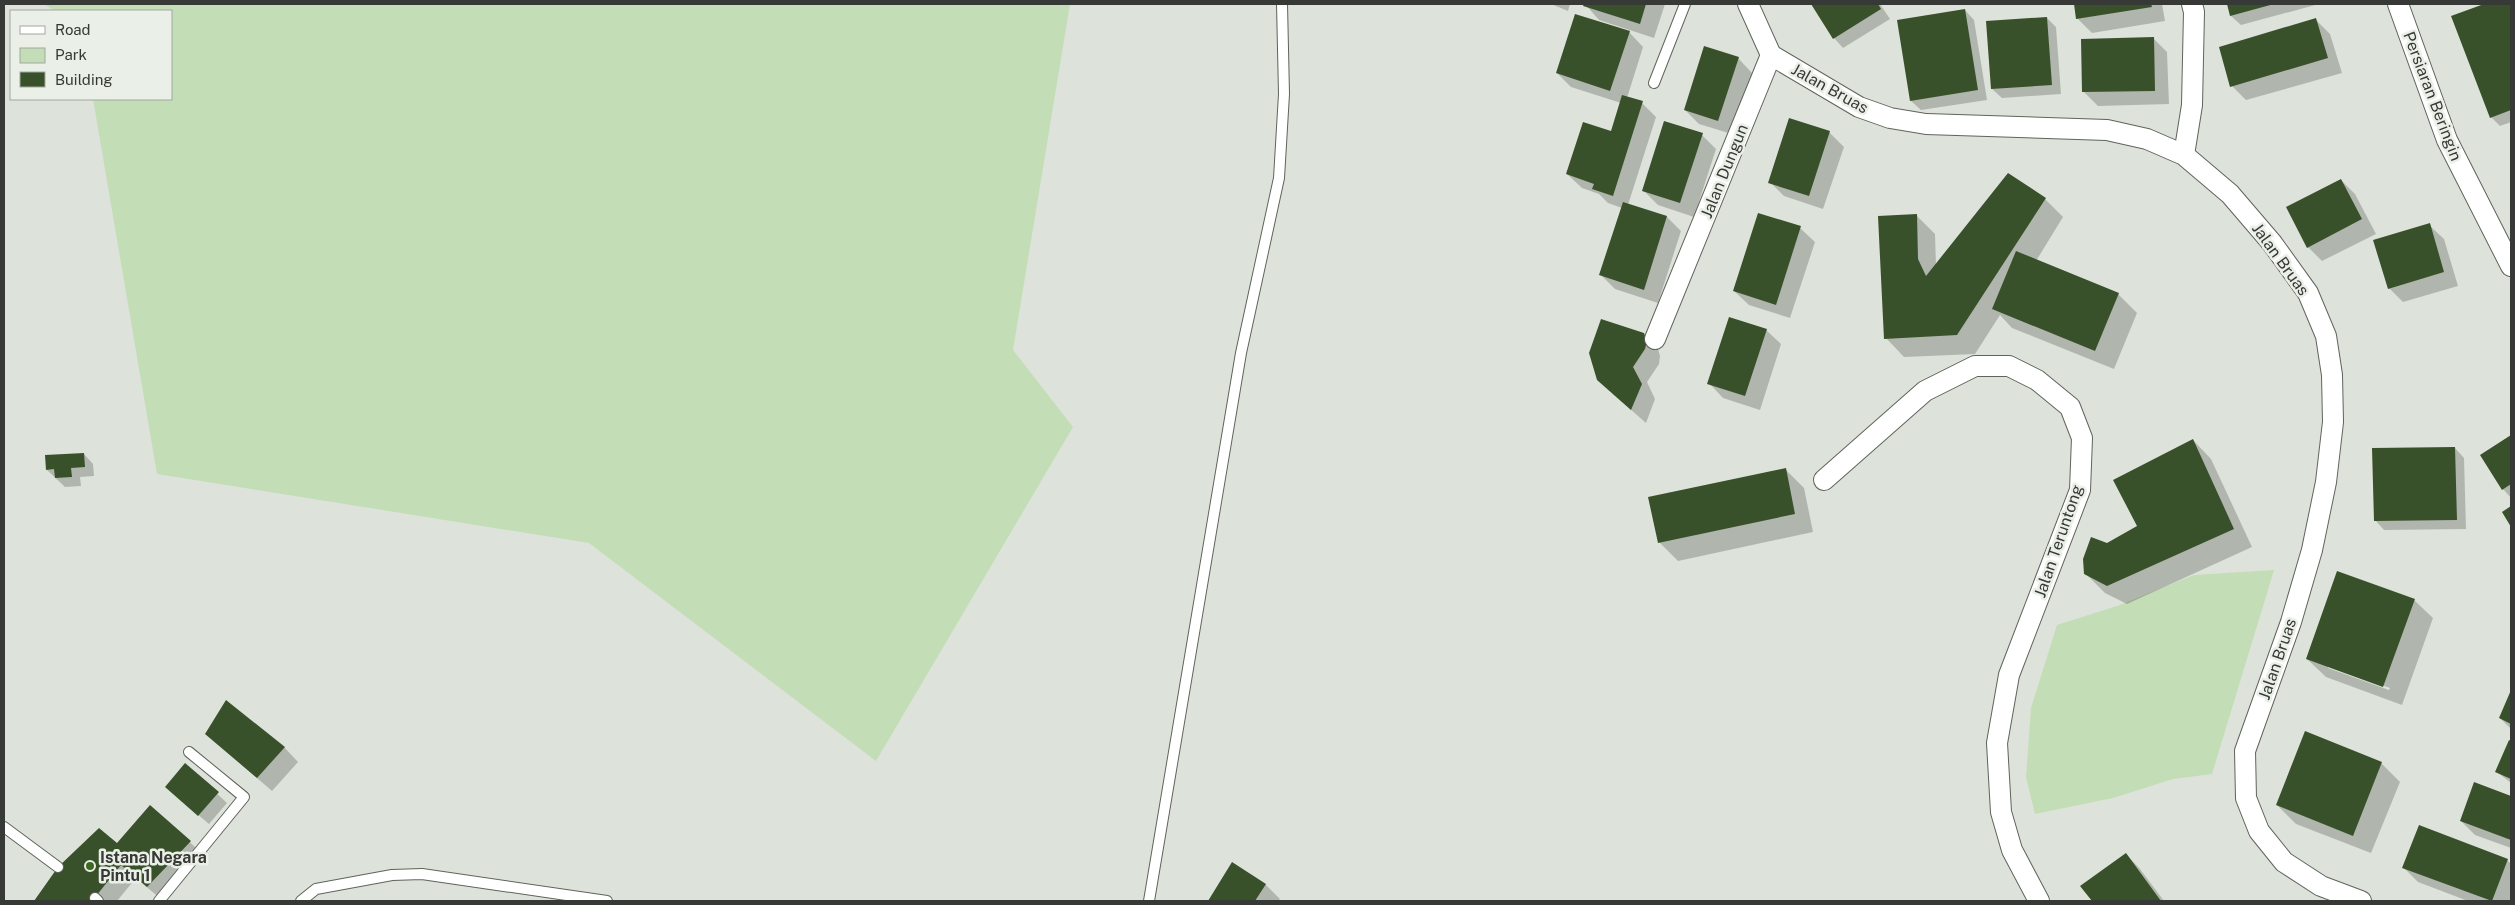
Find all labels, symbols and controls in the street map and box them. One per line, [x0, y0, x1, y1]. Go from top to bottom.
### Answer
legend [10, 10, 172, 100]
text: Road [55, 21, 91, 38]
street label: Persiaran Beringin [2399, 29, 2466, 163]
text: Park [55, 46, 87, 63]
street label: Jalan Bruas [1788, 60, 1872, 117]
text: Building [55, 71, 113, 88]
street label: Jalan Dungun [1697, 121, 1752, 221]
street label: Jalan Bruas [2248, 219, 2313, 299]
street label: Jalan Teruntong [2030, 482, 2087, 600]
street label: Jalan Bruas [2255, 616, 2300, 702]
place label: Istana Negara Pintu 1 [100, 848, 207, 885]
marker: Istana Negara Pintu 1 [84, 860, 96, 872]

